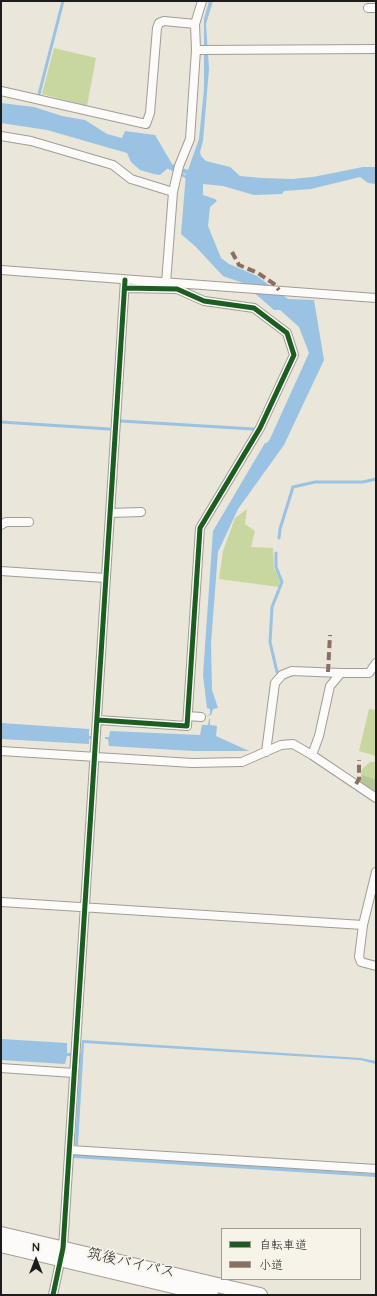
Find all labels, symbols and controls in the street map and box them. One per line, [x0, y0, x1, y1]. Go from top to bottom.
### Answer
legend [221, 1228, 361, 1280]
text: 自転車道 [259, 1237, 307, 1254]
north arrow [16, 1240, 56, 1280]
text: N [33, 1240, 39, 1255]
street label: 筑後バイパス [85, 1245, 177, 1283]
text: 小道 [259, 1257, 283, 1274]

